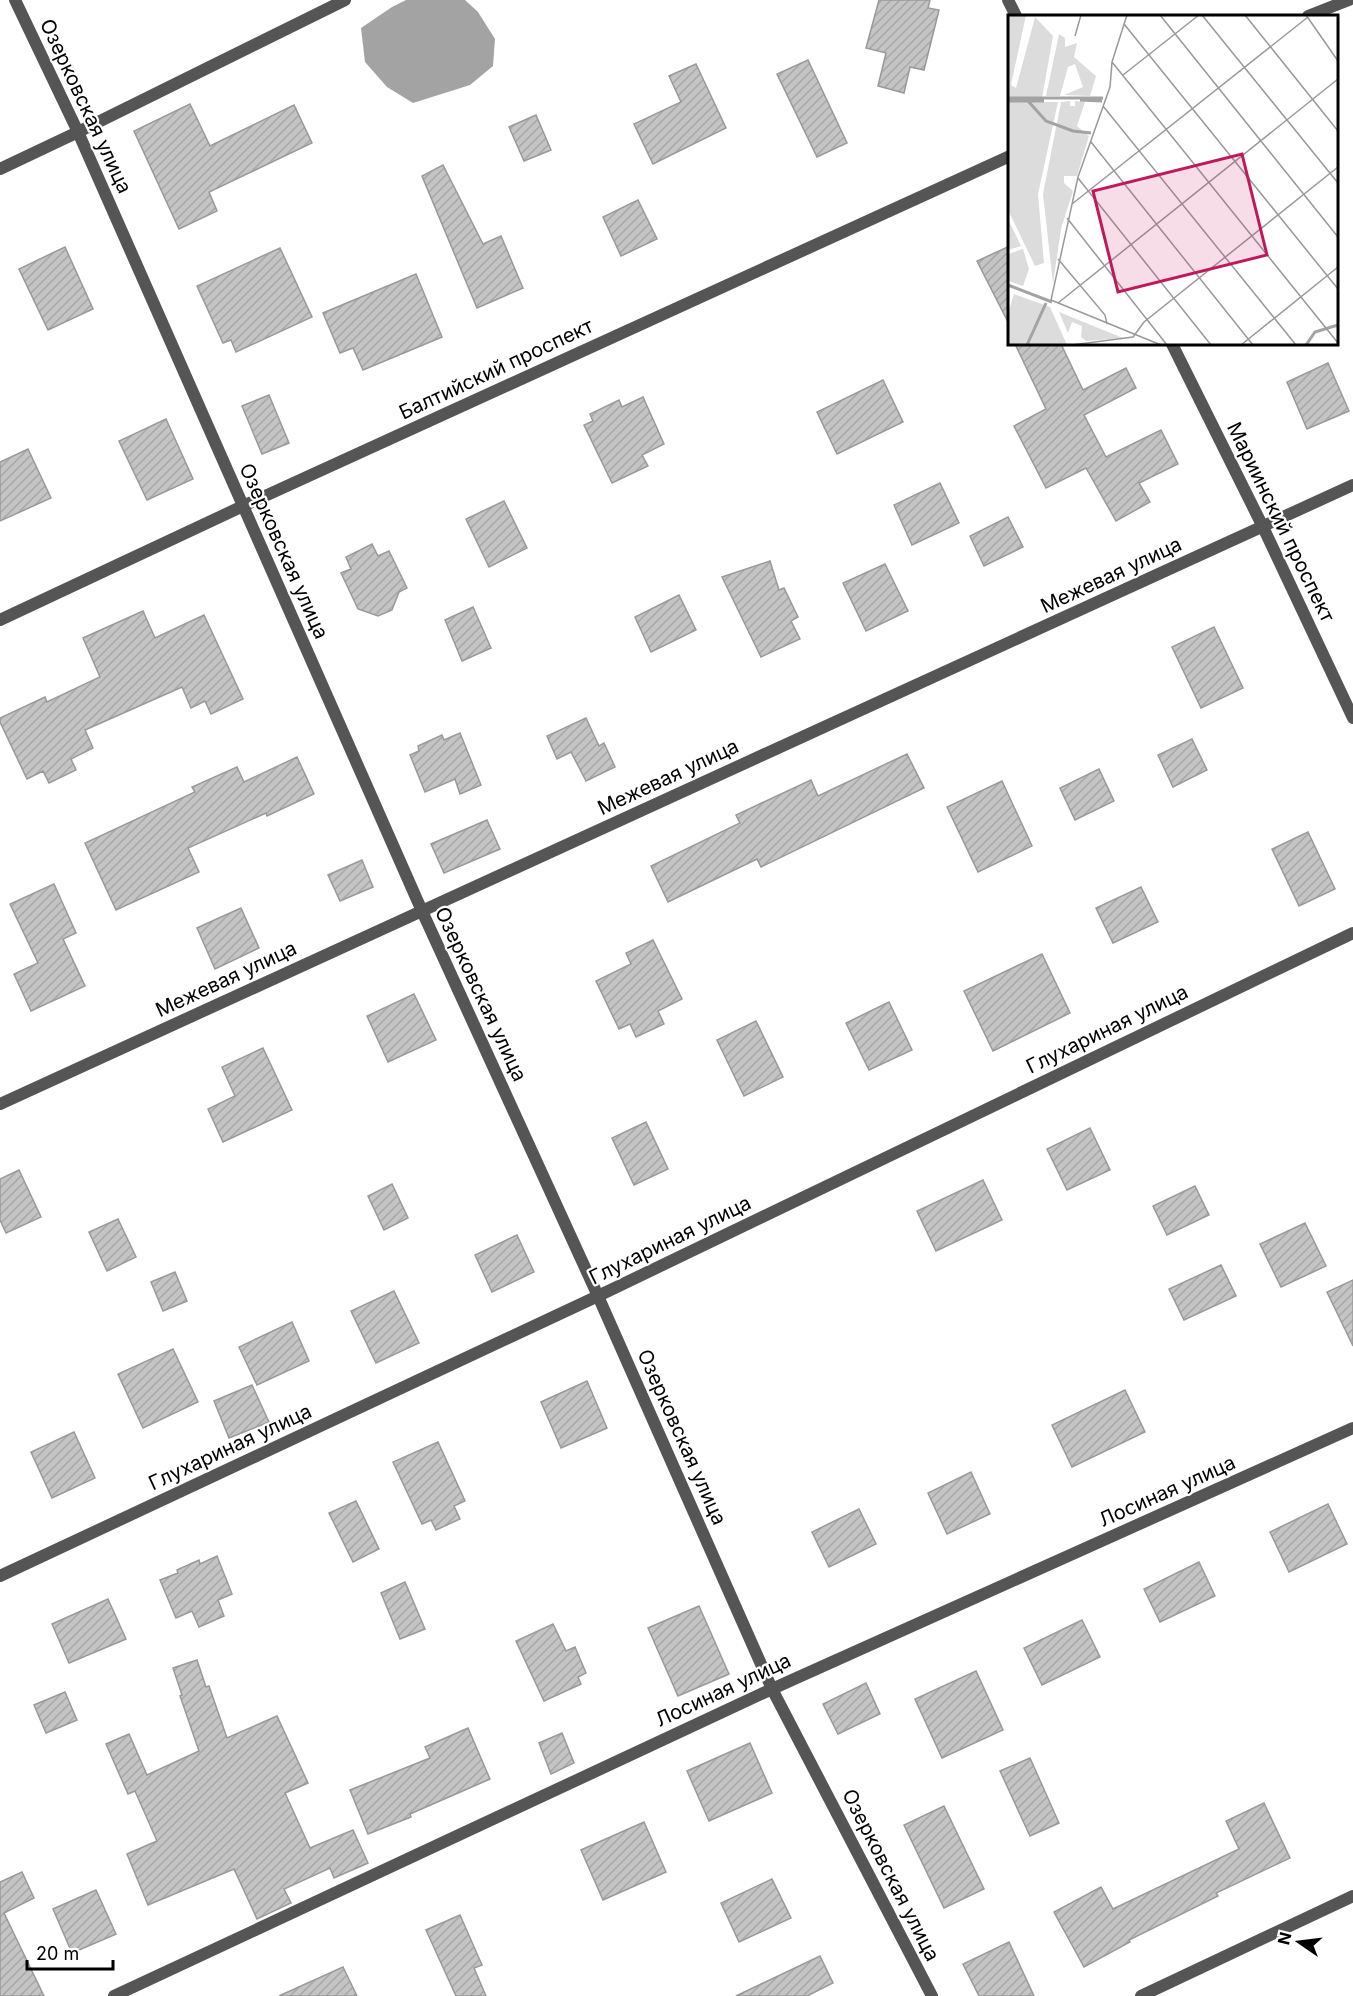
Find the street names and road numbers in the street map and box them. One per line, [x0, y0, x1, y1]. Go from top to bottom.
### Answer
street label: Озерковская улица [35, 15, 137, 197]
street label: Балтийский проспект [395, 313, 598, 425]
street label: Мариинский проспект [1222, 418, 1340, 627]
street label: Озерковская улица [234, 459, 334, 643]
street label: Межевая улица [1037, 532, 1185, 618]
street label: Межевая улица [594, 734, 742, 820]
street label: Озерковская улица [430, 903, 532, 1085]
street label: Межевая улица [152, 936, 300, 1022]
street label: Глухариная улица [1022, 979, 1192, 1079]
street label: Глухариная улица [585, 1190, 755, 1290]
street label: Озерковская улица [632, 1345, 732, 1529]
street label: Глухариная улица [145, 1399, 315, 1495]
street label: Лосиная улица [1095, 1450, 1239, 1532]
street label: Лосиная улица [651, 1648, 795, 1732]
street label: Озерковская улица [837, 1785, 945, 1965]

